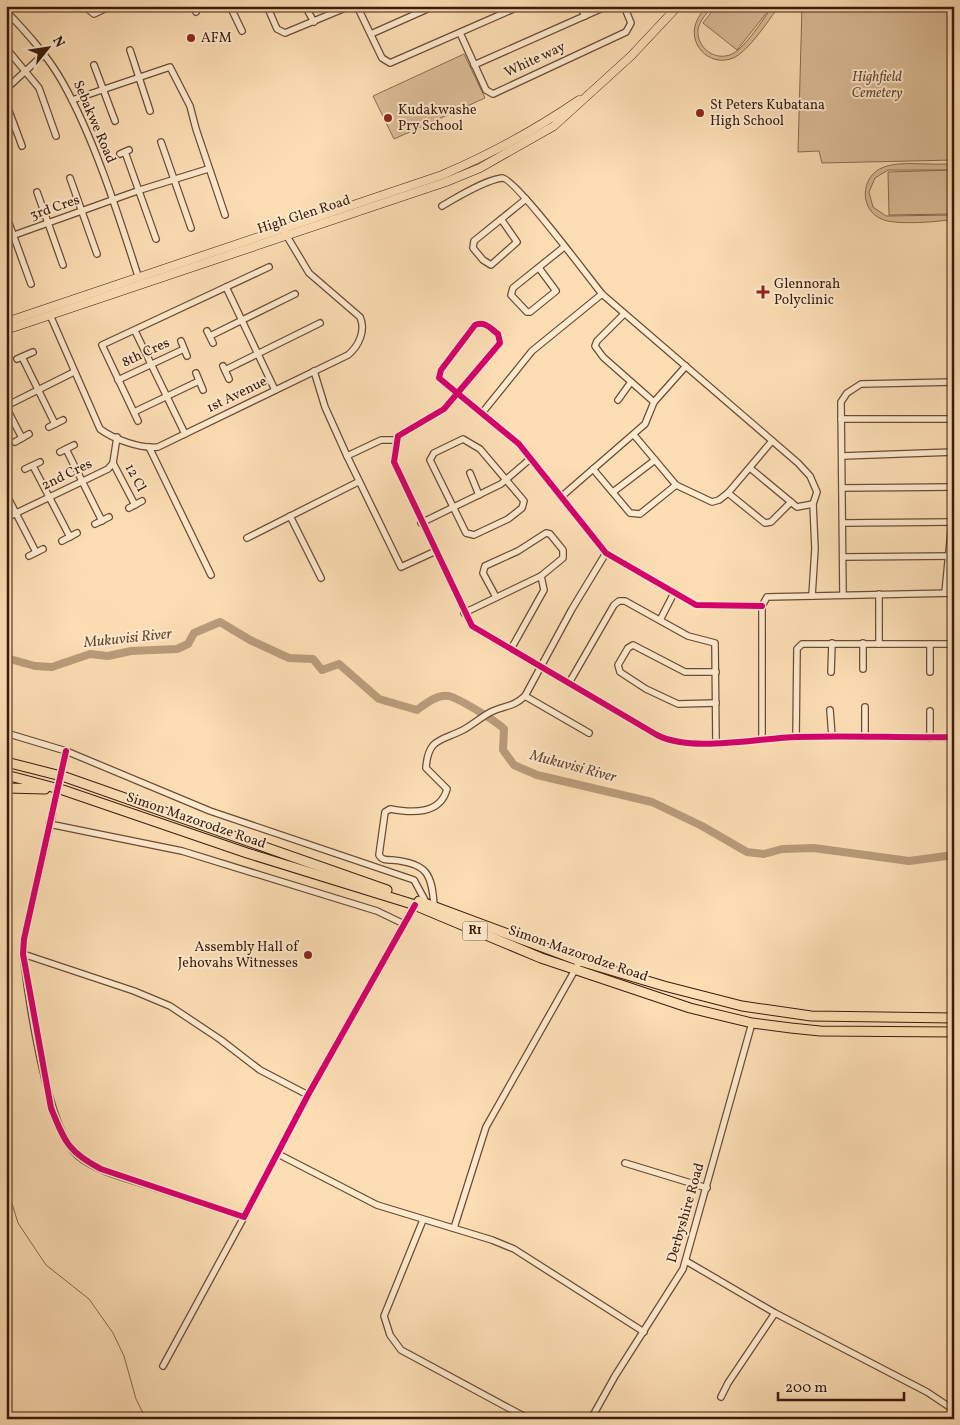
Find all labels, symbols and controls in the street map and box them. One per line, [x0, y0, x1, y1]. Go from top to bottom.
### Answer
north arrow [22, 22, 72, 72]
place label: AFM [201, 29, 232, 48]
marker: AFM [185, 32, 197, 44]
text: N [47, 33, 69, 51]
street label: White way [501, 37, 569, 82]
park label: Highfield Cemetery [851, 68, 903, 103]
street label: Sebakwe Road [68, 78, 120, 166]
place label: St Peters Kubatana High School [710, 96, 825, 131]
place label: Kudakwashe Pry School [398, 101, 477, 136]
marker: St Peters Kubatana High School [694, 107, 706, 119]
marker: Kudakwashe Pry School [382, 112, 394, 124]
street label: 3rd Cres [28, 191, 82, 225]
street label: High Glen Road [255, 191, 353, 239]
place label: Glennorah Polyclinic [774, 275, 840, 310]
marker: Glennorah Polyclinic [756, 285, 770, 299]
street label: 8th Cres [119, 334, 173, 372]
street label: 1st Avenue [204, 372, 271, 418]
street label: 2nd Cres [38, 455, 96, 495]
street label: 12 Cl [120, 461, 150, 495]
water label: Mukuvisi River [82, 624, 174, 654]
water label: Mukuvisi River [527, 745, 619, 789]
street label: Simon Mazorodze Road [124, 788, 269, 854]
road number: R1 [462, 921, 488, 940]
street label: Simon Mazorodze Road [506, 921, 651, 987]
place label: Assembly Hall of Jehovahs Witnesses [178, 938, 299, 973]
marker: Assembly Hall of Jehovahs Witnesses [302, 949, 314, 961]
street label: Derbyshire Road [663, 1161, 709, 1265]
scale bar [778, 1370, 904, 1402]
text: 200 m [785, 1378, 828, 1399]

